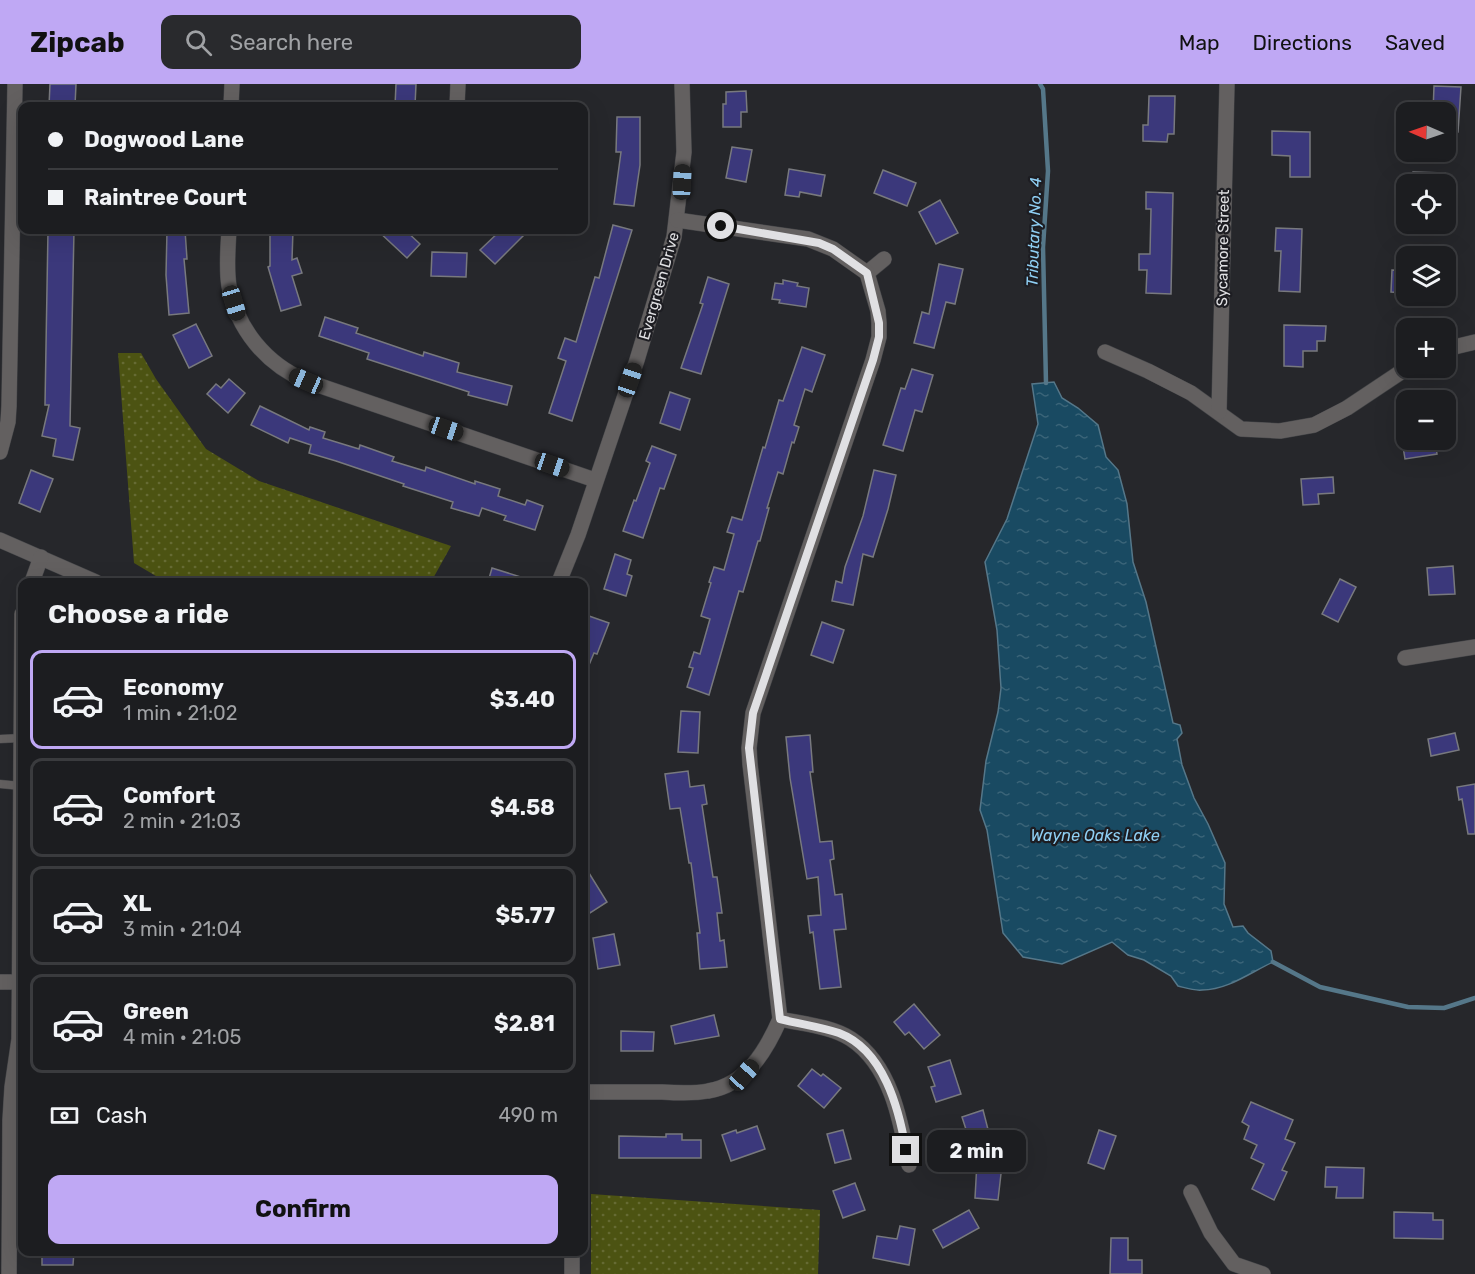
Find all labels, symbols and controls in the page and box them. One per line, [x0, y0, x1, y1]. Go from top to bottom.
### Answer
search box [161, 15, 581, 69]
text: Zipcab [30, 26, 125, 59]
icon: search [182, 26, 215, 59]
text: Search here [230, 29, 353, 56]
text: Map [1179, 30, 1220, 55]
text: Directions [1253, 30, 1352, 55]
text: Saved [1385, 30, 1445, 55]
north arrow [1396, 102, 1456, 162]
map controls [1396, 102, 1456, 450]
text: Dogwood Lane [84, 126, 244, 153]
car [672, 164, 692, 200]
button: locate [1396, 174, 1456, 234]
water label: Tributary No. 4 [1023, 177, 1045, 287]
text: Raintree Court [84, 184, 247, 211]
street label: Sycamore Street [1213, 189, 1233, 307]
route start [707, 212, 734, 239]
street label: Evergreen Drive [635, 230, 683, 342]
button: layers [1396, 246, 1456, 306]
car [220, 283, 248, 323]
button: + [1396, 318, 1456, 378]
car [616, 360, 644, 400]
car [286, 365, 326, 397]
button: − [1396, 390, 1456, 450]
car [426, 415, 466, 443]
car [532, 451, 572, 479]
text: Choose a ride [48, 598, 229, 630]
icon: car [51, 673, 105, 727]
text: Economy [123, 674, 224, 701]
text: $3.40 [490, 686, 555, 713]
text: 1 min · 21:02 [123, 701, 237, 725]
icon: car [51, 781, 105, 835]
text: Comfort [123, 782, 215, 809]
text: $4.58 [490, 794, 555, 821]
text: 2 min · 21:03 [123, 809, 241, 833]
water label: Wayne Oaks Lake [1030, 826, 1160, 845]
icon: car [51, 889, 105, 943]
text: XL [123, 890, 151, 917]
text: $5.77 [495, 902, 555, 929]
text: 3 min · 21:04 [123, 917, 242, 941]
icon: car [51, 997, 105, 1051]
text: Green [123, 998, 189, 1025]
text: $2.81 [494, 1010, 555, 1037]
text: 4 min · 21:05 [123, 1025, 241, 1049]
car [725, 1056, 763, 1094]
icon: cash [48, 1099, 81, 1132]
text: Cash [96, 1102, 147, 1129]
text: 490 m [499, 1103, 558, 1127]
callout: 2 min [927, 1129, 1026, 1171]
route end [892, 1136, 919, 1163]
text: 2 min [949, 1139, 1004, 1163]
button: Confirm [48, 1175, 558, 1244]

